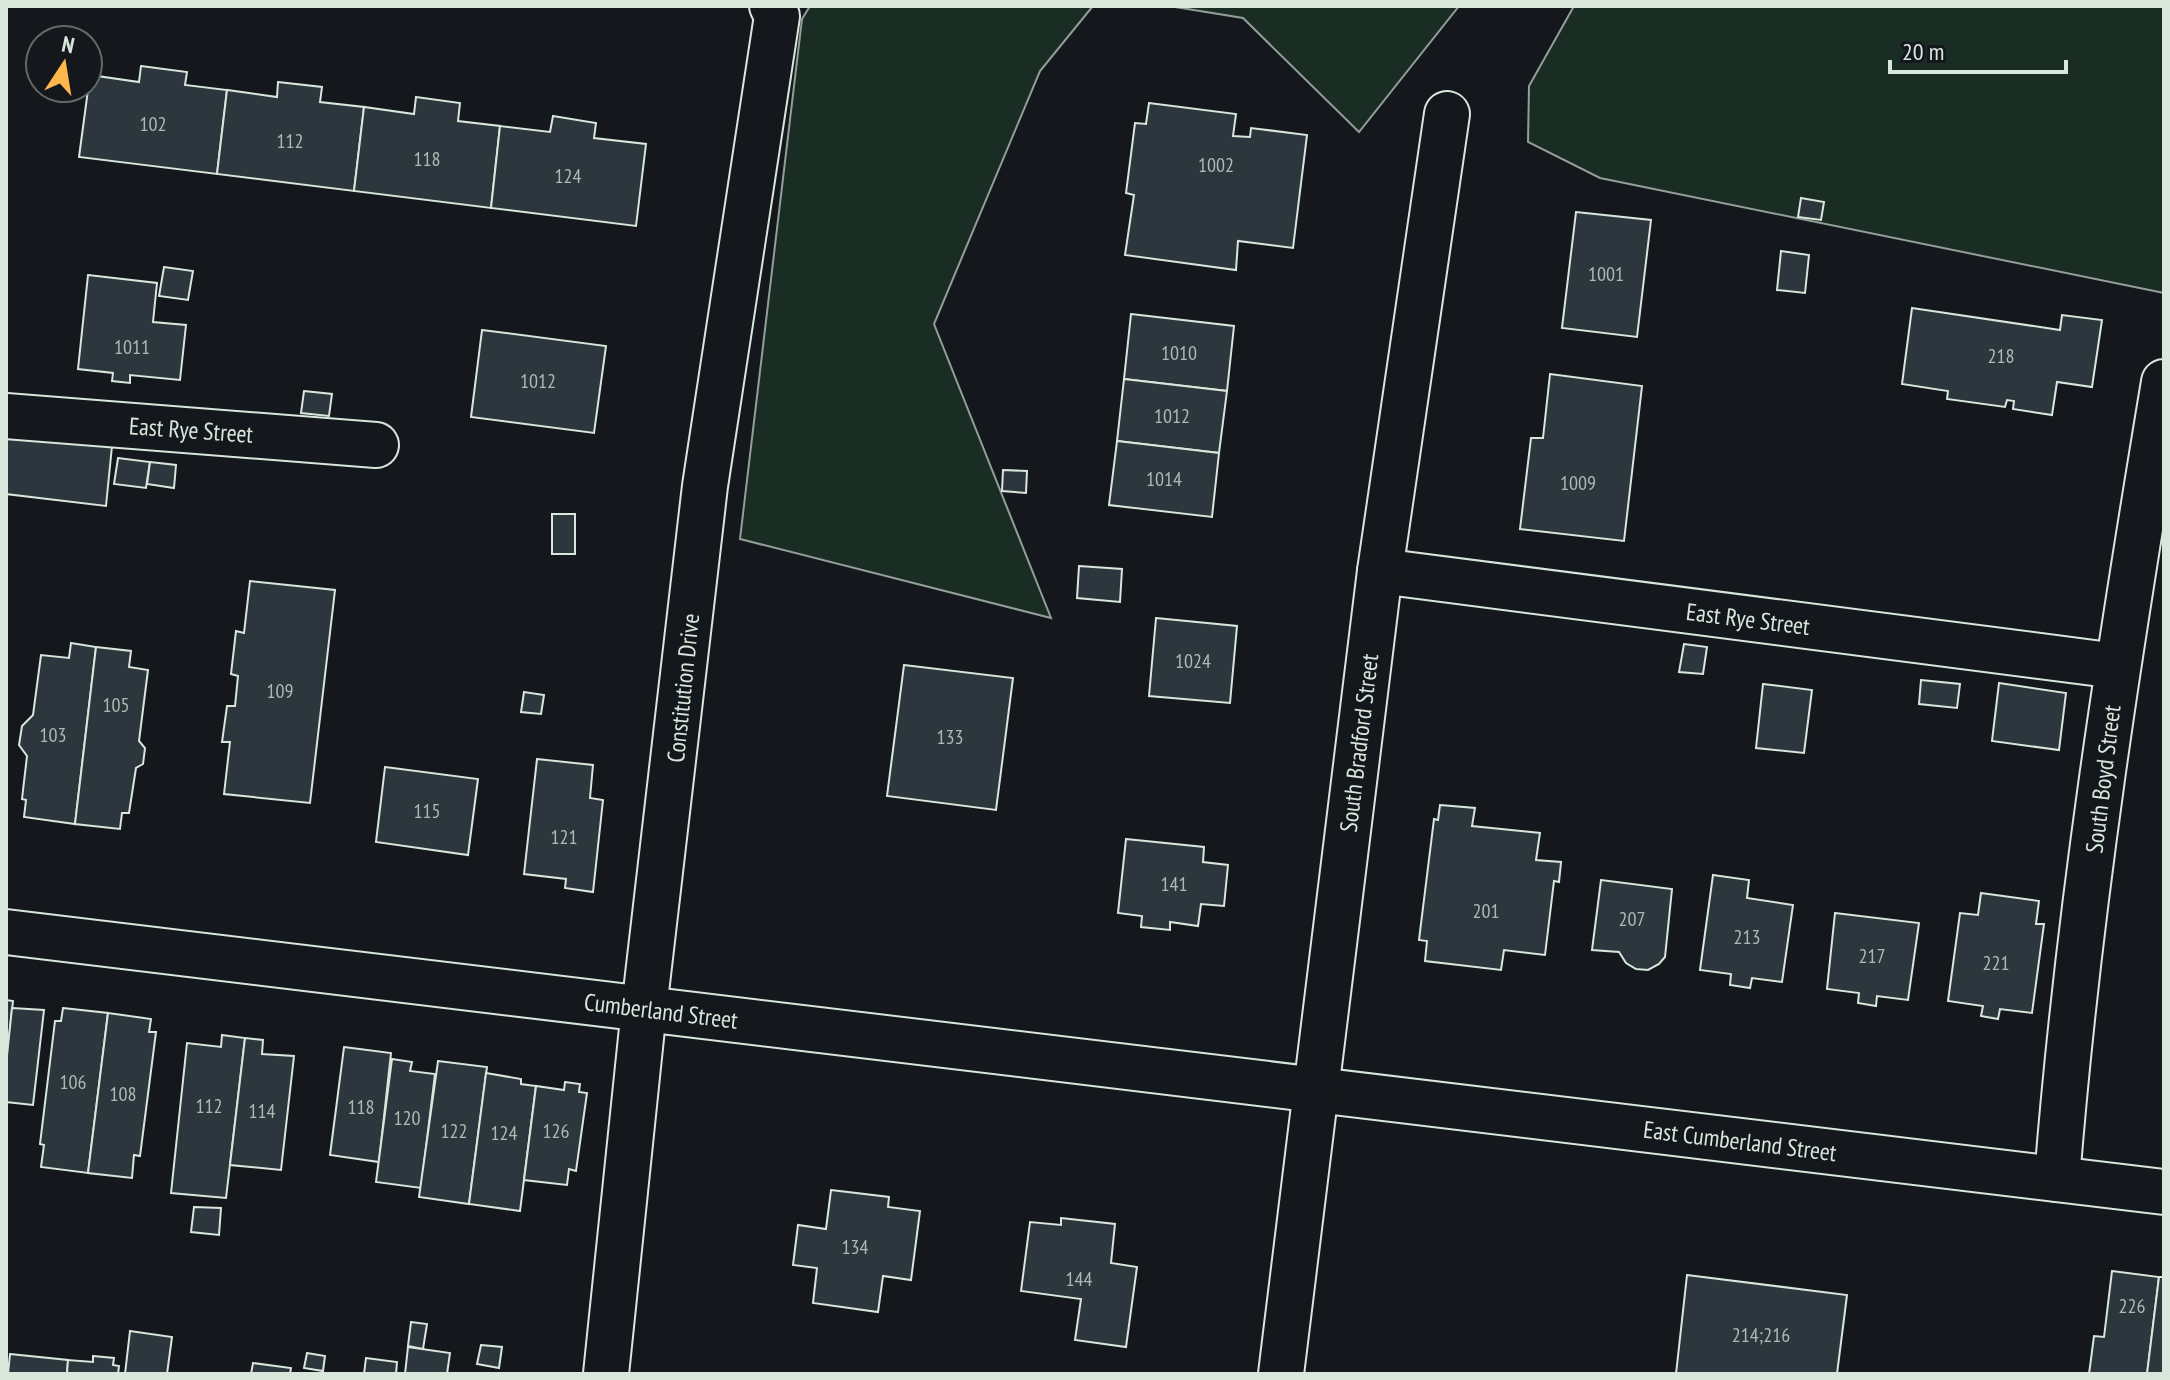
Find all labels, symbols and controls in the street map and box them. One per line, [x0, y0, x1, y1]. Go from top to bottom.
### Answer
north arrow [24, 24, 104, 104]
scale bar [1890, 24, 2066, 74]
text: N [59, 30, 77, 59]
text: 20 m [1902, 36, 1944, 67]
house number: 102 [140, 111, 167, 137]
house number: 112 [277, 128, 304, 154]
house number: 118 [414, 146, 441, 172]
house number: 1002 [1198, 152, 1234, 178]
house number: 124 [555, 163, 582, 189]
house number: 1001 [1588, 261, 1624, 287]
house number: 1011 [114, 334, 150, 360]
house number: 1010 [1161, 340, 1197, 366]
house number: 218 [1988, 343, 2015, 369]
house number: 1012 [520, 368, 556, 394]
house number: 1012 [1154, 403, 1190, 429]
street label: East Rye Street [128, 410, 254, 450]
house number: 1014 [1146, 466, 1182, 492]
house number: 1009 [1560, 470, 1596, 496]
street label: East Rye Street [1684, 596, 1812, 642]
street label: Constitution Drive [660, 612, 706, 764]
house number: 1024 [1175, 648, 1211, 674]
street label: South Bradford Street [1333, 652, 1385, 834]
house number: 109 [267, 678, 294, 704]
house number: 105 [103, 692, 130, 718]
street label: South Boyd Street [2079, 703, 2128, 855]
house number: 103 [40, 722, 67, 748]
house number: 133 [937, 724, 964, 750]
house number: 115 [414, 798, 441, 824]
house number: 121 [551, 824, 578, 850]
house number: 141 [1161, 871, 1188, 897]
house number: 201 [1473, 898, 1500, 924]
house number: 207 [1619, 906, 1646, 932]
house number: 213 [1734, 924, 1761, 950]
house number: 217 [1859, 943, 1886, 969]
house number: 221 [1983, 950, 2010, 976]
street label: Cumberland Street [582, 986, 740, 1036]
house number: 106 [60, 1069, 87, 1095]
house number: 108 [110, 1081, 137, 1107]
house number: 112 [196, 1093, 223, 1119]
house number: 118 [348, 1094, 375, 1120]
house number: 114 [249, 1098, 276, 1124]
house number: 120 [394, 1105, 421, 1131]
street label: East Cumberland Street [1642, 1114, 1839, 1168]
house number: 122 [441, 1118, 468, 1144]
house number: 126 [543, 1118, 570, 1144]
house number: 124 [491, 1120, 518, 1146]
house number: 134 [842, 1234, 869, 1260]
house number: 144 [1066, 1266, 1093, 1292]
house number: 226 [2119, 1293, 2146, 1319]
house number: 214;216 [1732, 1322, 1790, 1348]

